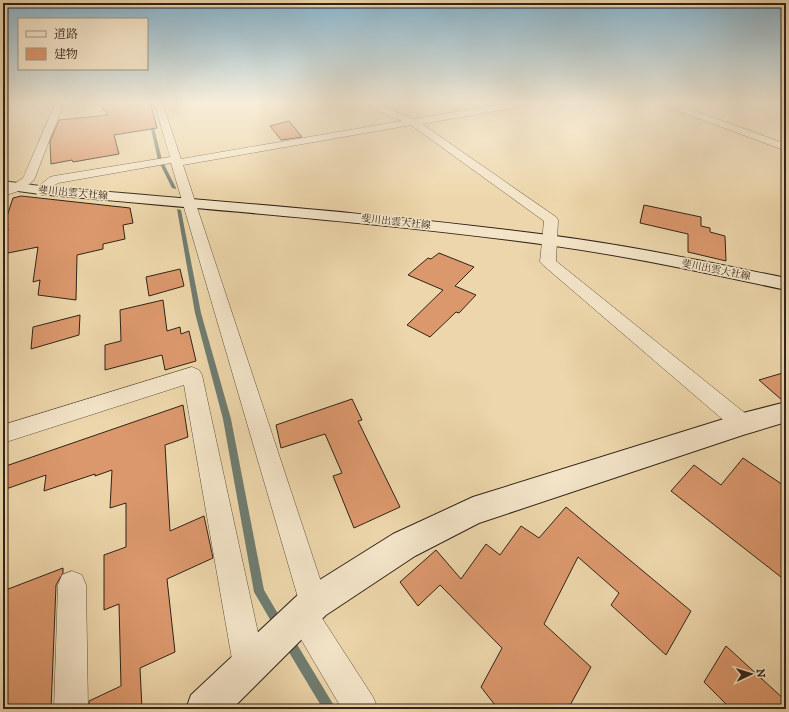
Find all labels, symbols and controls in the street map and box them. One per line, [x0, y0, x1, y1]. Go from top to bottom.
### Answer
legend [18, 18, 148, 70]
text: 道路 [54, 27, 78, 42]
text: 建物 [54, 47, 78, 62]
street label: 斐川出雲大社線 [38, 184, 108, 202]
street label: 斐川出雲大社線 [361, 212, 431, 232]
street label: 斐川出雲大社線 [680, 257, 752, 283]
north arrow [731, 654, 771, 694]
text: N [753, 668, 767, 678]

